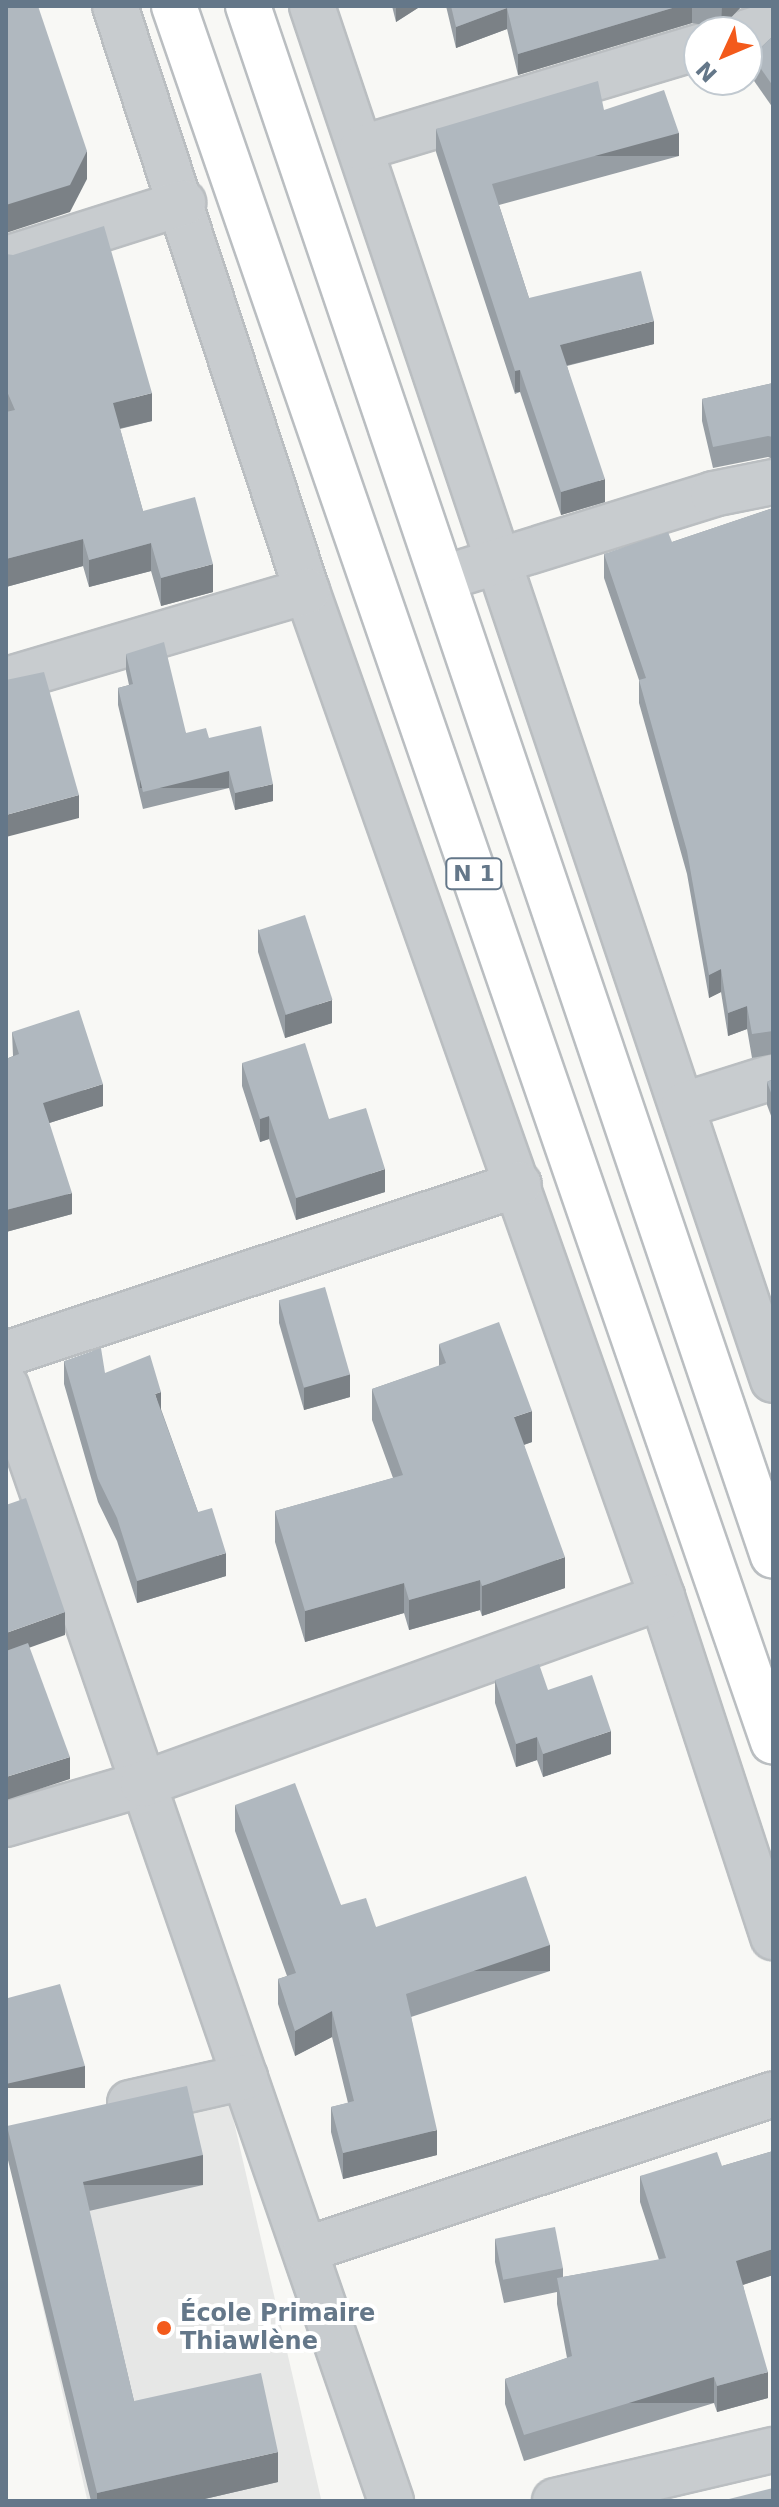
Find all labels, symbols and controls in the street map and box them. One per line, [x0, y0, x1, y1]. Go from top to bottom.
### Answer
north arrow [683, 16, 763, 96]
text: N [691, 56, 722, 87]
road number: N 1 [444, 856, 504, 892]
place label: École Primaire Thiawlène [180, 2300, 375, 2356]
marker: École Primaire Thiawlène [155, 2319, 173, 2337]

